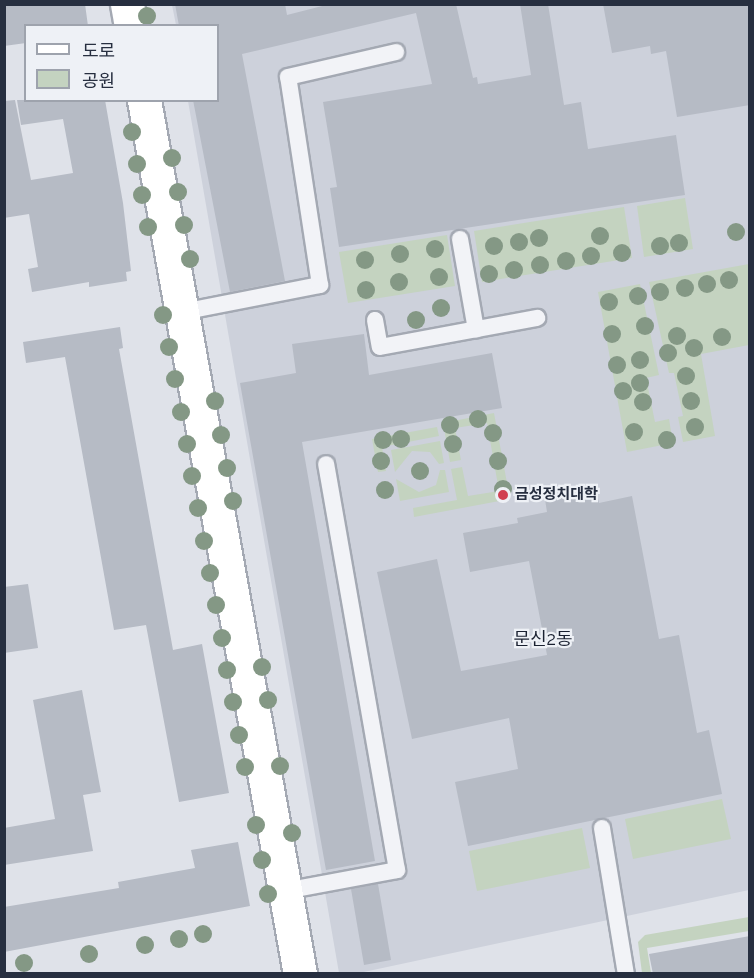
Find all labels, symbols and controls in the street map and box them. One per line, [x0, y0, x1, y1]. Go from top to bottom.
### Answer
legend [24, 24, 219, 102]
text: 도로 [82, 40, 115, 61]
text: 공원 [82, 70, 115, 91]
place label: 금성정치대학 [515, 486, 598, 504]
marker: 금성정치대학 [496, 488, 510, 502]
district label: 문신2동 [513, 628, 573, 650]

